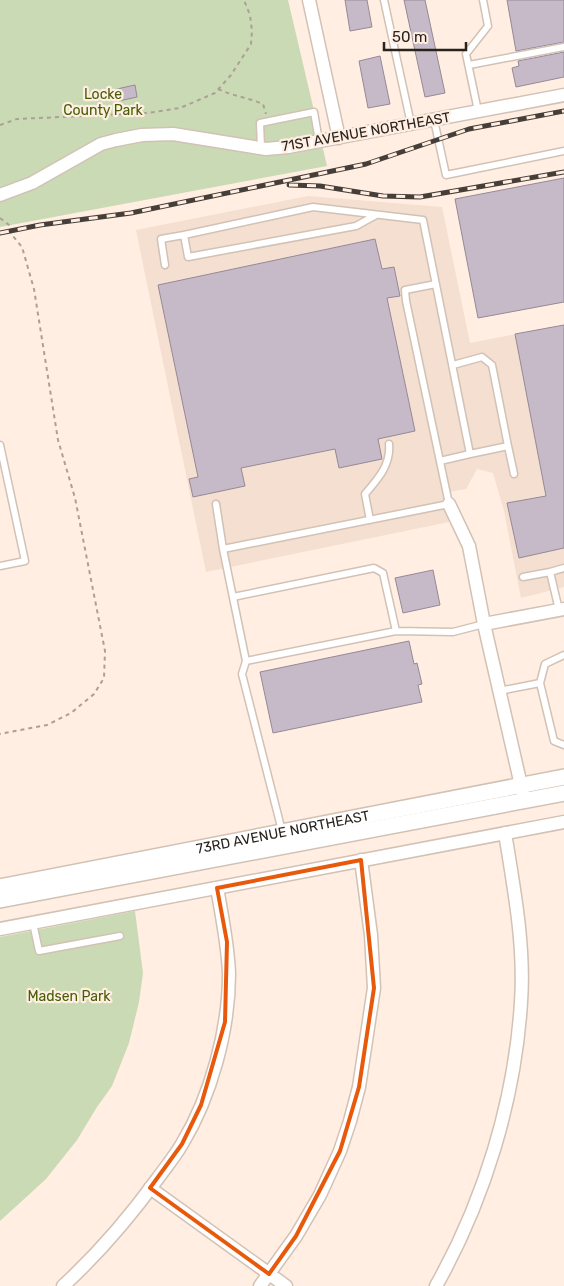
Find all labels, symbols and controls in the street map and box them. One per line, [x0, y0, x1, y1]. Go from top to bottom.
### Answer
scale bar [384, 20, 466, 52]
text: 50 m [392, 28, 427, 46]
park label: Locke County Park [63, 86, 144, 119]
street label: 71ST AVENUE NORTHEAST [280, 109, 452, 155]
street label: 73RD AVENUE NORTHEAST [195, 807, 371, 857]
park label: Madsen Park [27, 988, 111, 1005]

